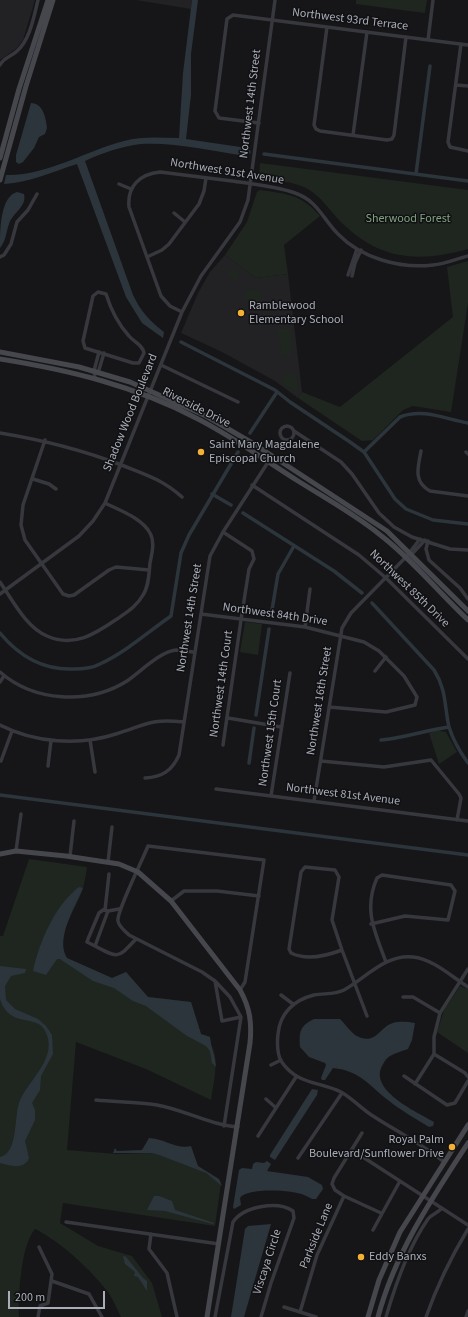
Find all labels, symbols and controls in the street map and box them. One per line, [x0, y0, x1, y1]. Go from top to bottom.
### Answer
street label: Northwest 93rd Terrace [291, 6, 409, 34]
street label: Northwest 14th Street [237, 49, 265, 159]
street label: Northwest 91st Avenue [169, 156, 285, 188]
park label: Sherwood Forest [365, 212, 451, 226]
place label: Ramblewood Elementary School [249, 299, 344, 327]
marker: Ramblewood Elementary School [236, 308, 246, 318]
street label: Shadow Wood Boulevard [101, 352, 161, 474]
street label: Riverside Drive [160, 385, 232, 431]
place label: Saint Mary Magdalene Episcopal Church [209, 438, 320, 466]
marker: Saint Mary Magdalene Episcopal Church [196, 447, 206, 457]
street label: Northwest 85th Drive [366, 547, 452, 631]
street label: Northwest 14th Street [174, 563, 206, 673]
street label: Northwest 84th Drive [222, 601, 328, 629]
street label: Northwest 14th Court [207, 630, 237, 738]
street label: Northwest 16th Street [304, 646, 336, 756]
street label: Northwest 15th Court [256, 679, 286, 787]
street label: Northwest 81st Avenue [285, 781, 401, 809]
place label: Royal Palm Boulevard/Sunflower Drive [309, 1133, 444, 1161]
marker: Royal Palm Boulevard/Sunflower Drive [447, 1142, 457, 1152]
street label: Parkside Lane [297, 1201, 337, 1271]
street label: Viscaya Circle [251, 1228, 285, 1296]
place label: Eddy Banxs [369, 1250, 427, 1264]
marker: Eddy Banxs [356, 1252, 366, 1262]
scale bar [10, 1283, 107, 1309]
text: 200 m [15, 1289, 45, 1306]

